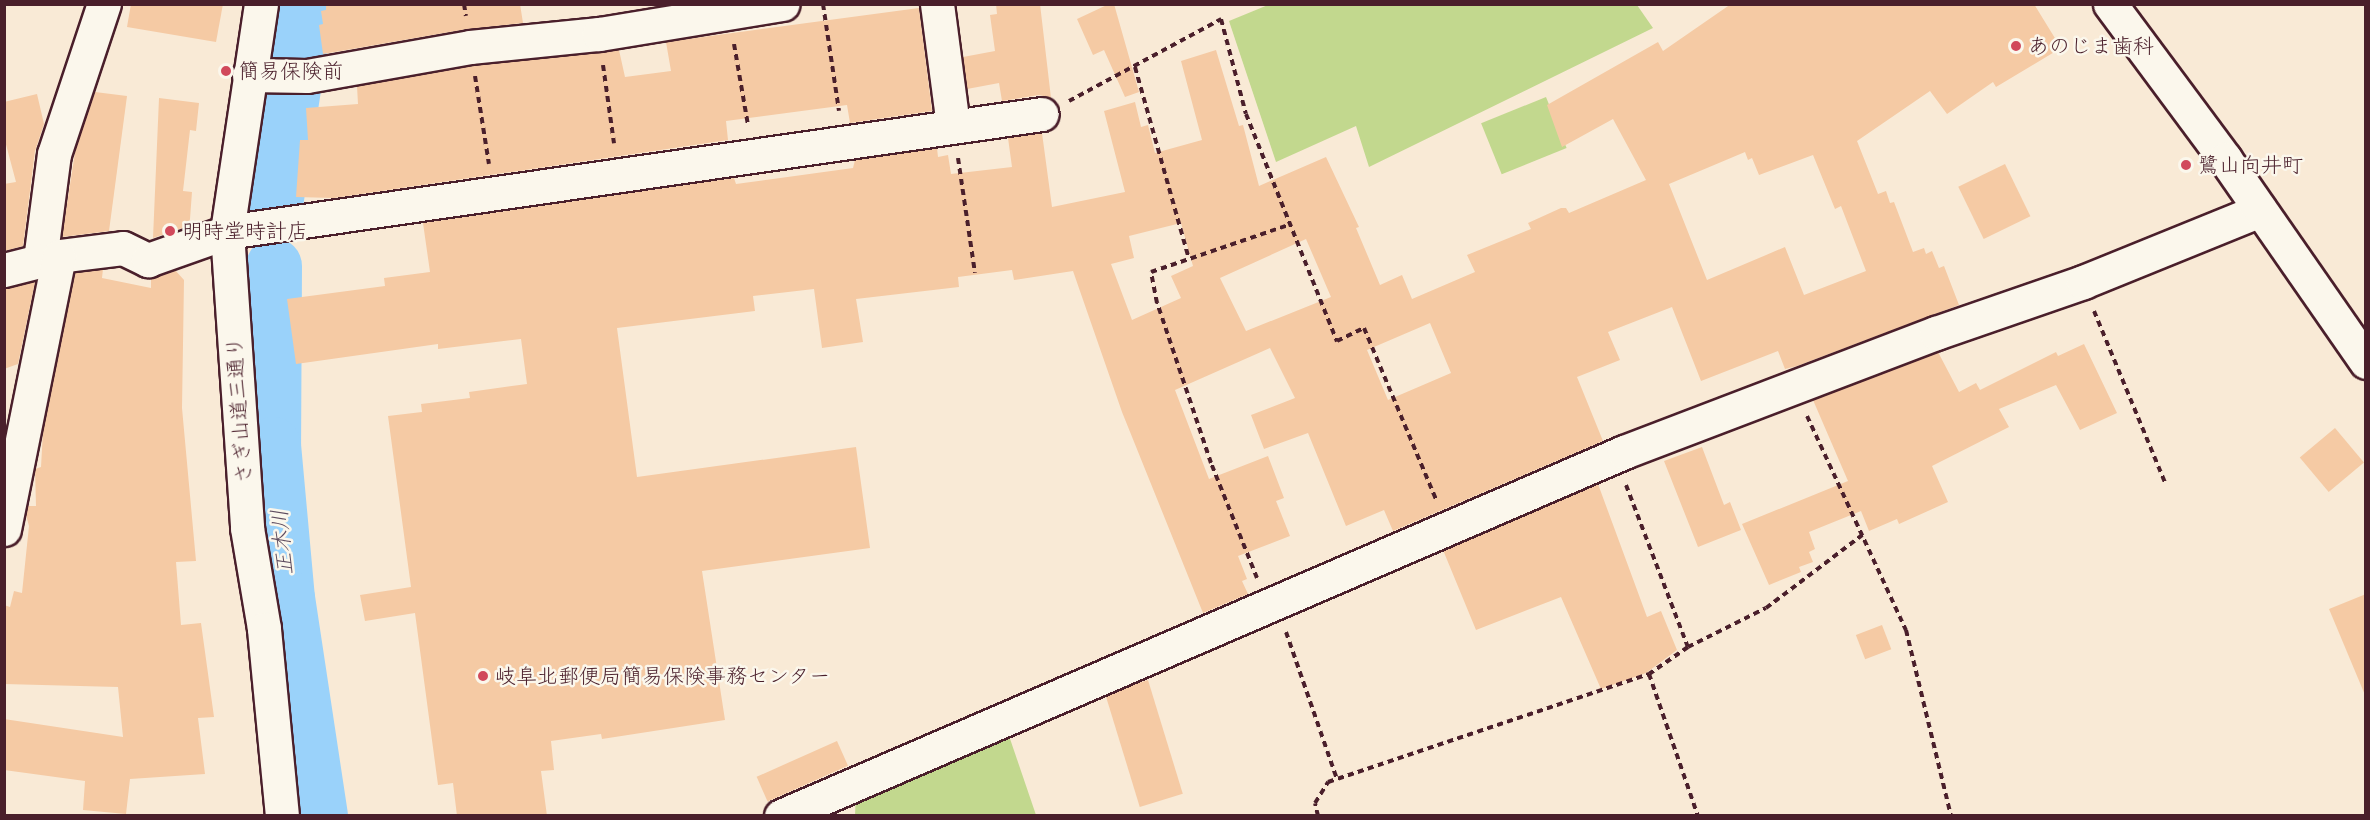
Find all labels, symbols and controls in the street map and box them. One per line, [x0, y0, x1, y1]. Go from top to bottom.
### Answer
place label: あのじま歯科 [2028, 33, 2154, 59]
marker: あのじま歯科 [2009, 39, 2023, 53]
place label: 簡易保険前 [238, 58, 343, 84]
marker: 簡易保険前 [219, 64, 233, 78]
place label: 鷺山向井町 [2198, 152, 2303, 178]
marker: 鷺山向井町 [2179, 158, 2193, 172]
place label: 明時堂時計店 [182, 218, 308, 244]
marker: 明時堂時計店 [163, 224, 177, 238]
street label: さぎ山道三通り [221, 336, 257, 484]
water label: 正木川 [266, 508, 298, 576]
place label: 岐阜北郵便局簡易保険事務センター [495, 663, 831, 689]
marker: 岐阜北郵便局簡易保険事務センター [476, 669, 490, 683]

